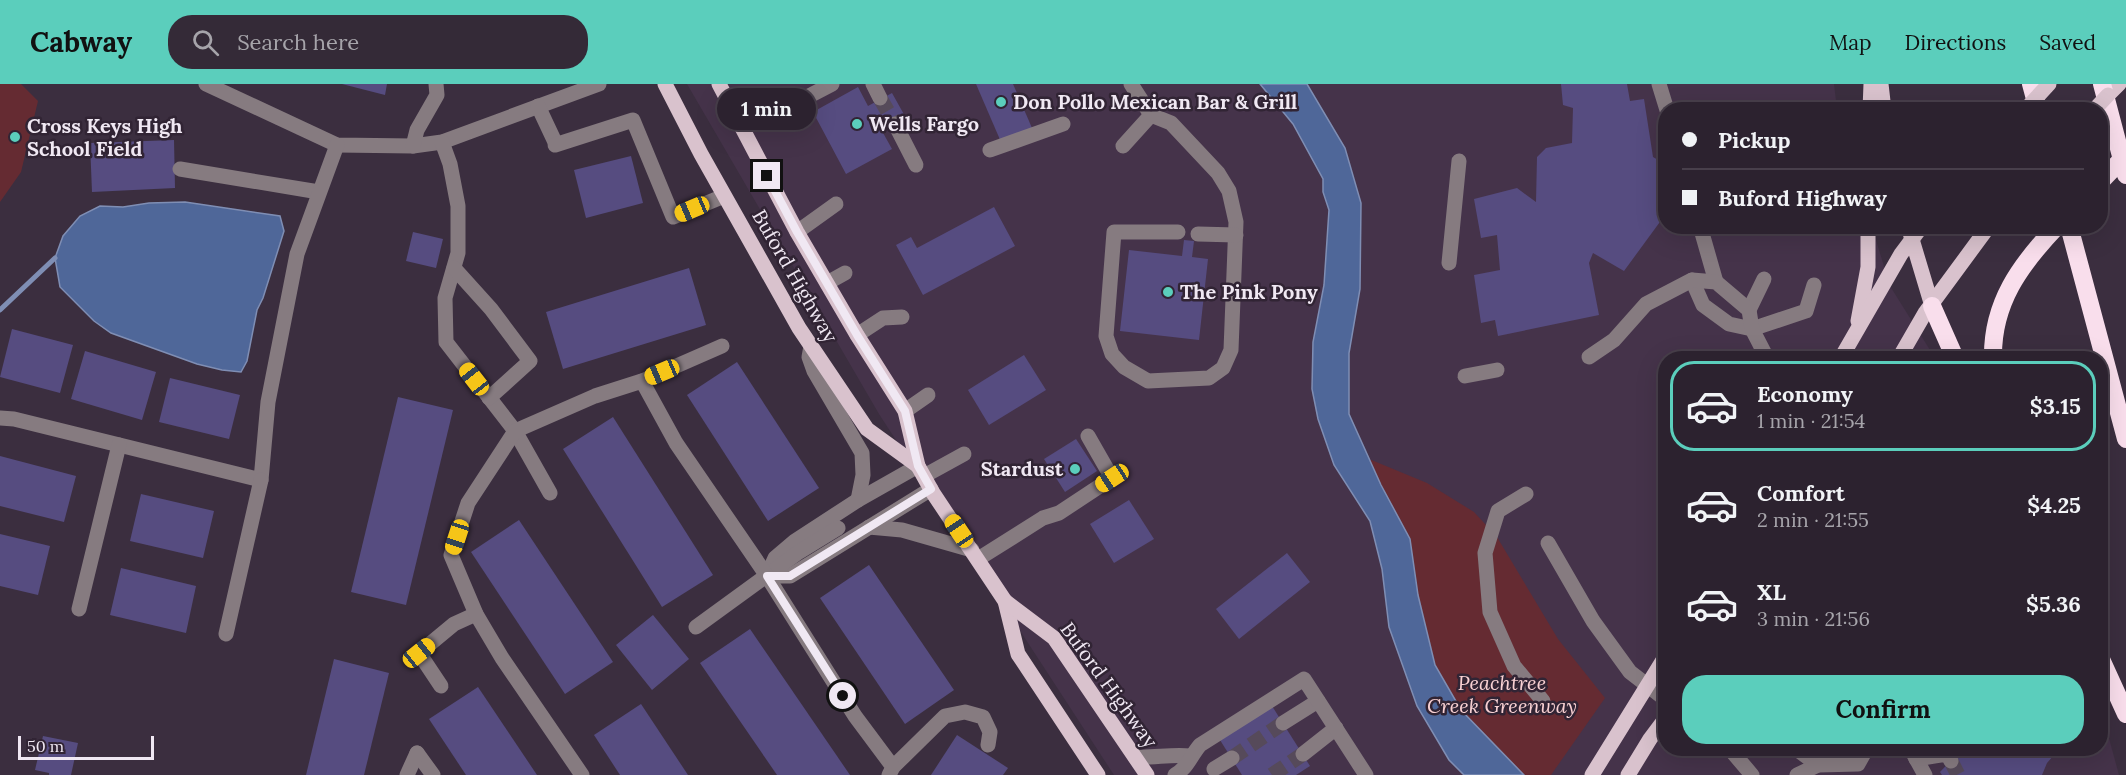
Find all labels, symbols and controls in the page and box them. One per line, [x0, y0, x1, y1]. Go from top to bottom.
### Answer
search box [168, 15, 588, 69]
text: Cabway [30, 24, 132, 60]
icon: search [189, 26, 222, 59]
text: Search here [237, 28, 359, 56]
text: Map [1829, 29, 1872, 56]
text: Directions [1905, 29, 2006, 56]
text: Saved [2039, 29, 2096, 56]
callout: 1 min [718, 89, 816, 131]
place label: Don Pollo Mexican Bar & Grill [1013, 89, 1297, 114]
marker: Don Pollo Mexican Bar & Grill [994, 95, 1008, 109]
text: 1 min [741, 96, 792, 121]
place label: Wells Fargo [869, 111, 979, 136]
place label: Cross Keys High School Field [27, 113, 183, 161]
marker: Wells Fargo [850, 117, 864, 131]
text: Pickup [1718, 126, 1791, 154]
marker: Cross Keys High School Field [8, 130, 22, 144]
route end [753, 162, 780, 189]
text: Buford Highway [1718, 184, 1887, 212]
car [672, 194, 712, 224]
street label: Buford Highway [747, 205, 844, 347]
place label: The Pink Pony [1180, 279, 1318, 304]
marker: The Pink Pony [1161, 285, 1175, 299]
car [642, 357, 682, 387]
car [456, 359, 492, 399]
icon: car [1685, 379, 1739, 433]
text: Economy [1757, 380, 1853, 408]
text: $3.15 [2030, 392, 2081, 420]
text: 1 min · 21:54 [1757, 408, 1865, 433]
place label: Stardust [981, 456, 1064, 481]
car [1092, 461, 1132, 495]
marker: Stardust [1068, 462, 1082, 476]
icon: car [1685, 478, 1739, 532]
text: Comfort [1757, 479, 1845, 507]
text: $4.25 [2027, 491, 2081, 519]
text: 2 min · 21:55 [1757, 507, 1869, 532]
car [941, 511, 977, 551]
car [443, 517, 471, 557]
icon: car [1685, 577, 1739, 631]
text: XL [1757, 578, 1786, 606]
text: $5.36 [2026, 590, 2081, 618]
text: 3 min · 21:56 [1757, 606, 1870, 631]
street label: Buford Highway [1055, 617, 1164, 753]
car [399, 635, 439, 671]
park label: Peachtree Creek Greenway [1427, 670, 1577, 718]
button: Confirm [1682, 675, 2084, 744]
route start [829, 682, 856, 709]
scale bar [18, 733, 154, 760]
text: 50 m [27, 736, 64, 756]

